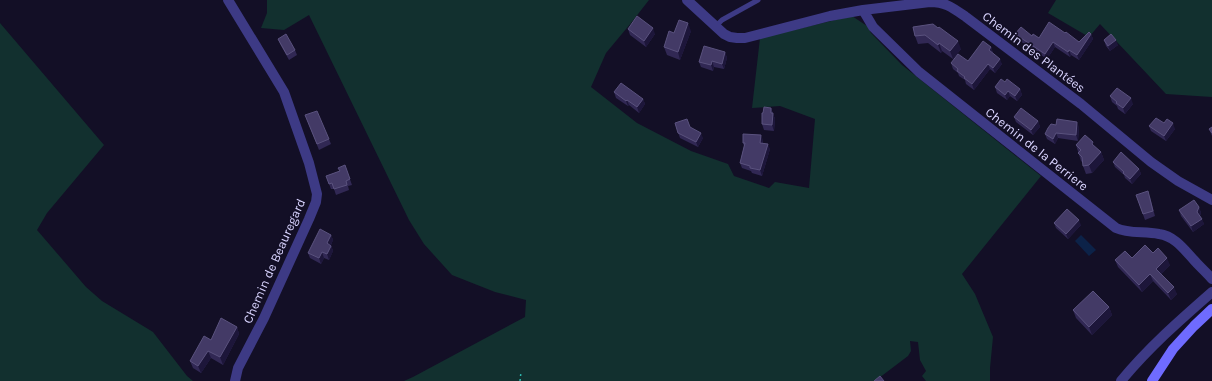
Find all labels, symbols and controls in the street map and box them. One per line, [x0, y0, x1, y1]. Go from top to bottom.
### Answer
street label: Chemin des Plantées [980, 8, 1088, 96]
street label: Chemin de la Perriere [983, 104, 1092, 194]
street label: Chemin de Beauregard [240, 196, 308, 326]

